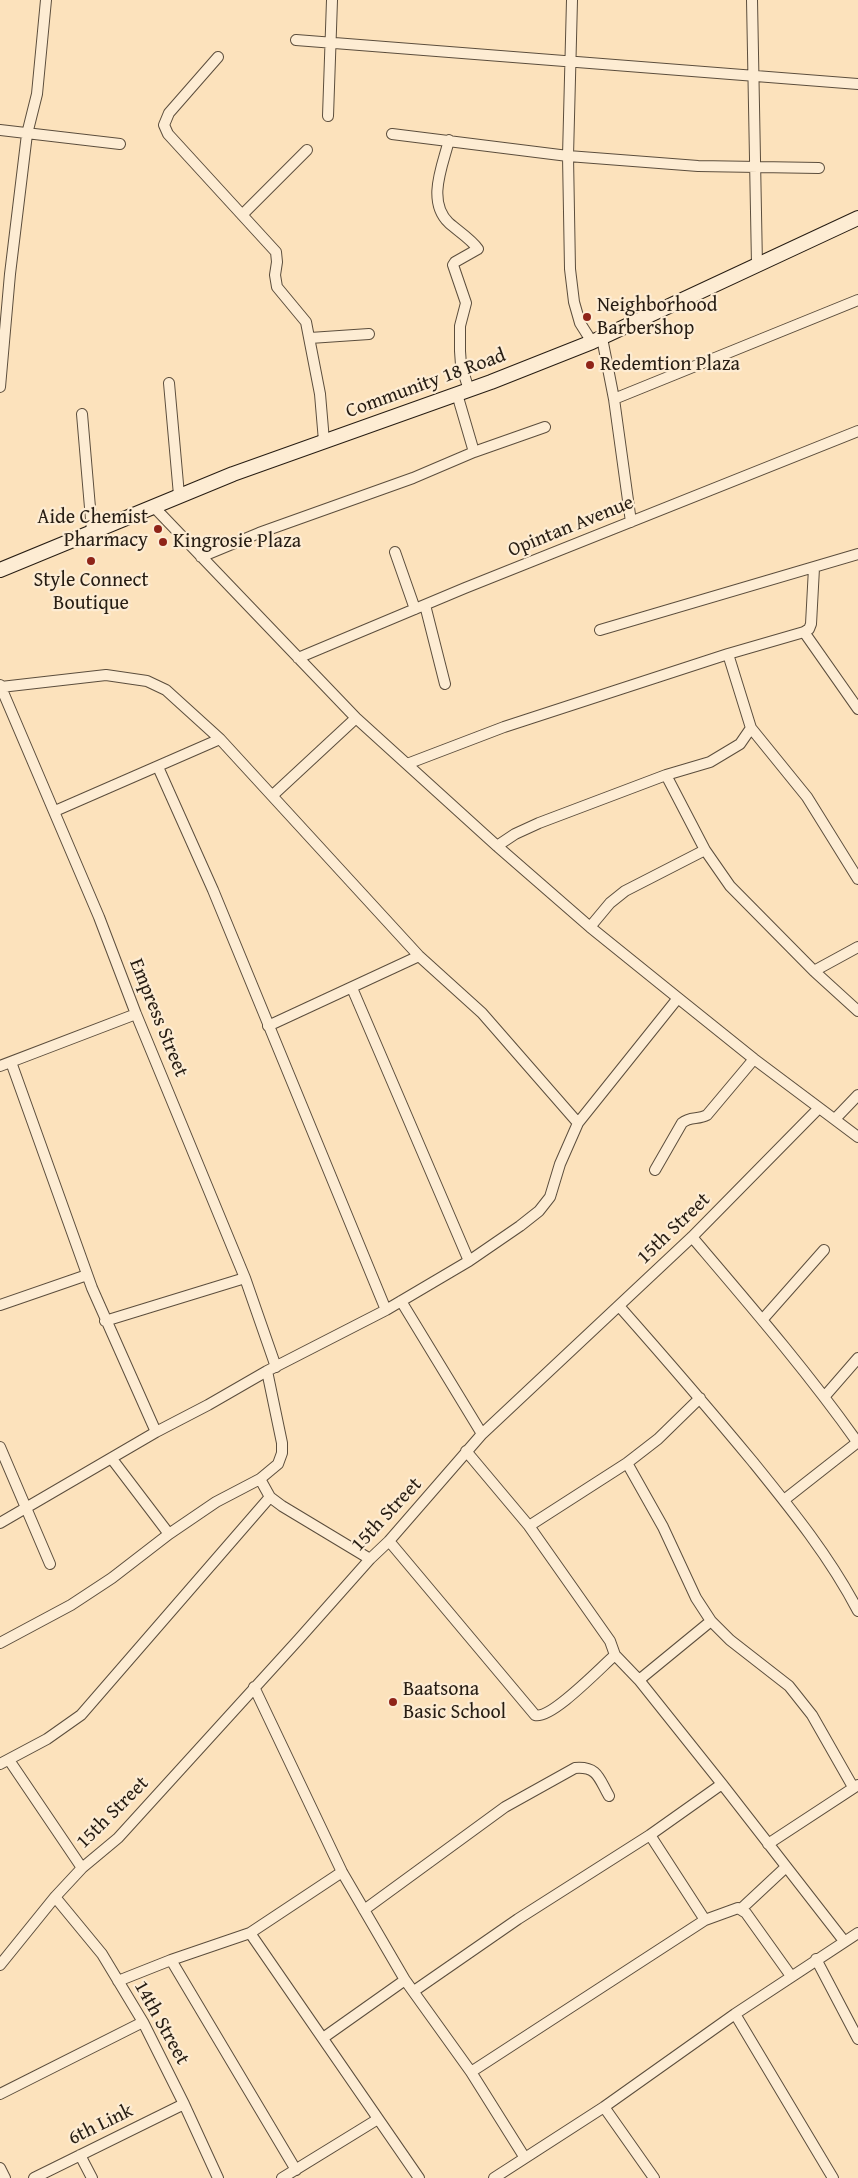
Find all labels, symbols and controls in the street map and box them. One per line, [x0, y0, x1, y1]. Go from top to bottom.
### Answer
place label: Neighborhood Barbershop [597, 294, 717, 341]
marker: Neighborhood Barbershop [581, 311, 593, 323]
street label: Community 18 Road [343, 344, 509, 424]
place label: Redemtion Plaza [600, 353, 740, 377]
marker: Redemtion Plaza [584, 359, 596, 371]
street label: Opintan Avenue [505, 491, 637, 563]
place label: Aide Chemist Pharmacy [37, 506, 148, 553]
marker: Aide Chemist Pharmacy [152, 523, 164, 535]
place label: Kingrosie Plaza [173, 530, 301, 554]
marker: Kingrosie Plaza [157, 536, 169, 548]
marker: Style Connect Boutique [85, 555, 97, 567]
place label: Style Connect Boutique [33, 569, 149, 616]
street label: Empress Street [123, 955, 193, 1081]
street label: 15th Street [632, 1188, 716, 1270]
street label: 15th Street [347, 1473, 427, 1557]
place label: Baatsona Basic School [403, 1678, 506, 1725]
marker: Baatsona Basic School [387, 1696, 399, 1708]
street label: 15th Street [72, 1772, 154, 1854]
street label: 14th Street [128, 1977, 194, 2069]
street label: 6th Link [65, 2099, 137, 2151]

